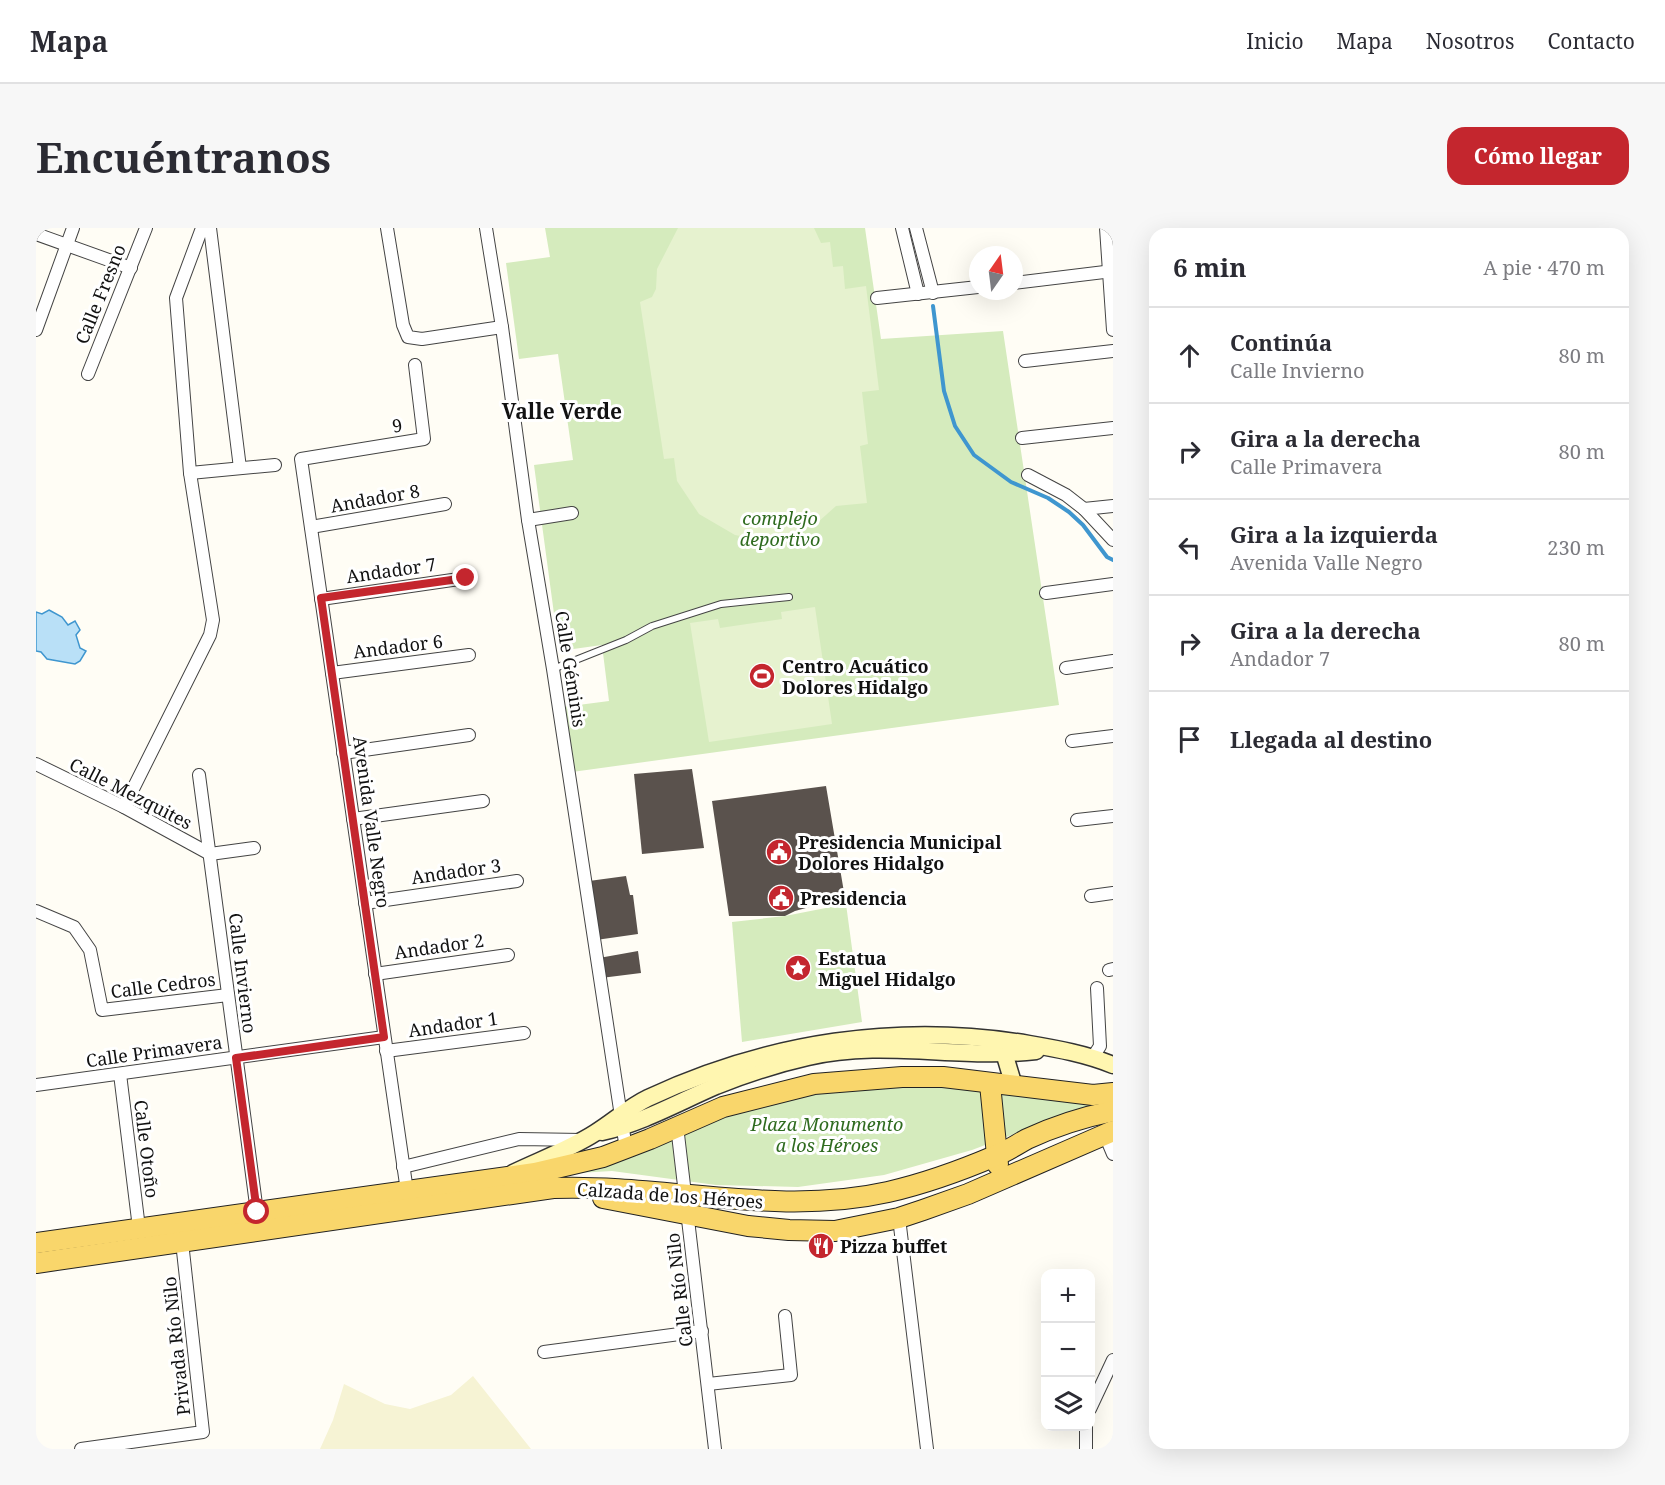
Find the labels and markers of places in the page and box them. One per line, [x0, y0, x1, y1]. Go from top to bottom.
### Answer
place label: Centro Acuático Dolores Hidalgo [782, 654, 928, 699]
sports icon: Centro Acuático Dolores Hidalgo [747, 661, 777, 691]
place label: Presidencia Municipal Dolores Hidalgo [798, 830, 1002, 875]
public building icon: Presidencia Municipal Dolores Hidalgo [764, 837, 794, 867]
public building icon: Presidencia [766, 883, 796, 913]
place label: Presidencia [800, 886, 907, 910]
place label: Estatua Miguel Hidalgo [818, 946, 956, 991]
place icon: Estatua Miguel Hidalgo [783, 953, 813, 983]
restaurant icon: Pizza buffet [806, 1231, 836, 1261]
place label: Pizza buffet [840, 1234, 947, 1258]

